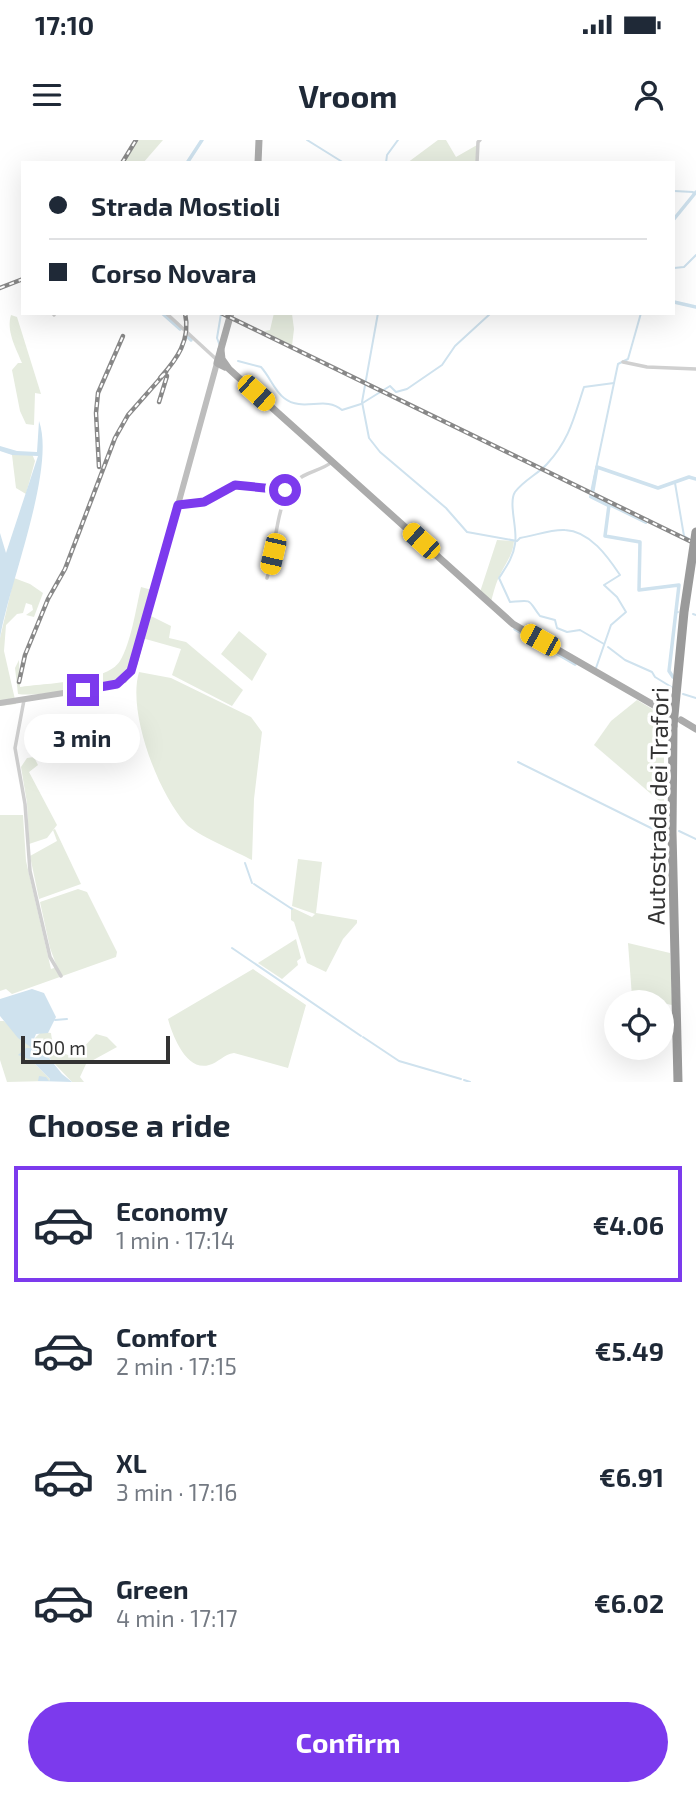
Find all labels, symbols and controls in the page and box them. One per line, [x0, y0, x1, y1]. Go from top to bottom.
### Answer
text: 17:10 [35, 9, 94, 40]
icon: menu [28, 76, 66, 114]
text: Vroom [298, 76, 398, 114]
icon: person [630, 76, 668, 114]
text: Strada Mostioli [91, 190, 280, 221]
text: Corso Novara [91, 257, 257, 288]
car [234, 371, 279, 415]
route start [269, 474, 301, 506]
car [399, 519, 444, 563]
car [259, 531, 288, 577]
car [517, 621, 564, 659]
route end [67, 674, 99, 706]
street label: Autostrada dei Trafori [640, 687, 674, 925]
callout: 3 min [25, 714, 141, 764]
text: 3 min [53, 724, 111, 752]
map controls [604, 990, 674, 1060]
button: locate [604, 990, 674, 1060]
scale bar [21, 1033, 170, 1065]
text: 500 m [32, 1036, 86, 1059]
text: Choose a ride [28, 1105, 231, 1143]
icon: car [32, 1193, 95, 1256]
text: Economy [116, 1195, 228, 1226]
text: €4.06 [593, 1209, 664, 1240]
text: 1 min · 17:14 [116, 1226, 235, 1254]
icon: car [32, 1319, 95, 1382]
text: Comfort [116, 1321, 217, 1352]
text: €5.49 [595, 1335, 664, 1366]
text: 2 min · 17:15 [116, 1352, 237, 1380]
icon: car [32, 1445, 95, 1508]
text: XL [116, 1447, 147, 1478]
text: €6.91 [599, 1461, 664, 1492]
text: 3 min · 17:16 [116, 1478, 238, 1506]
icon: car [32, 1571, 95, 1634]
text: Green [116, 1573, 189, 1604]
text: €6.02 [594, 1587, 664, 1618]
text: 4 min · 17:17 [116, 1604, 237, 1632]
button: Confirm [28, 1702, 668, 1782]

